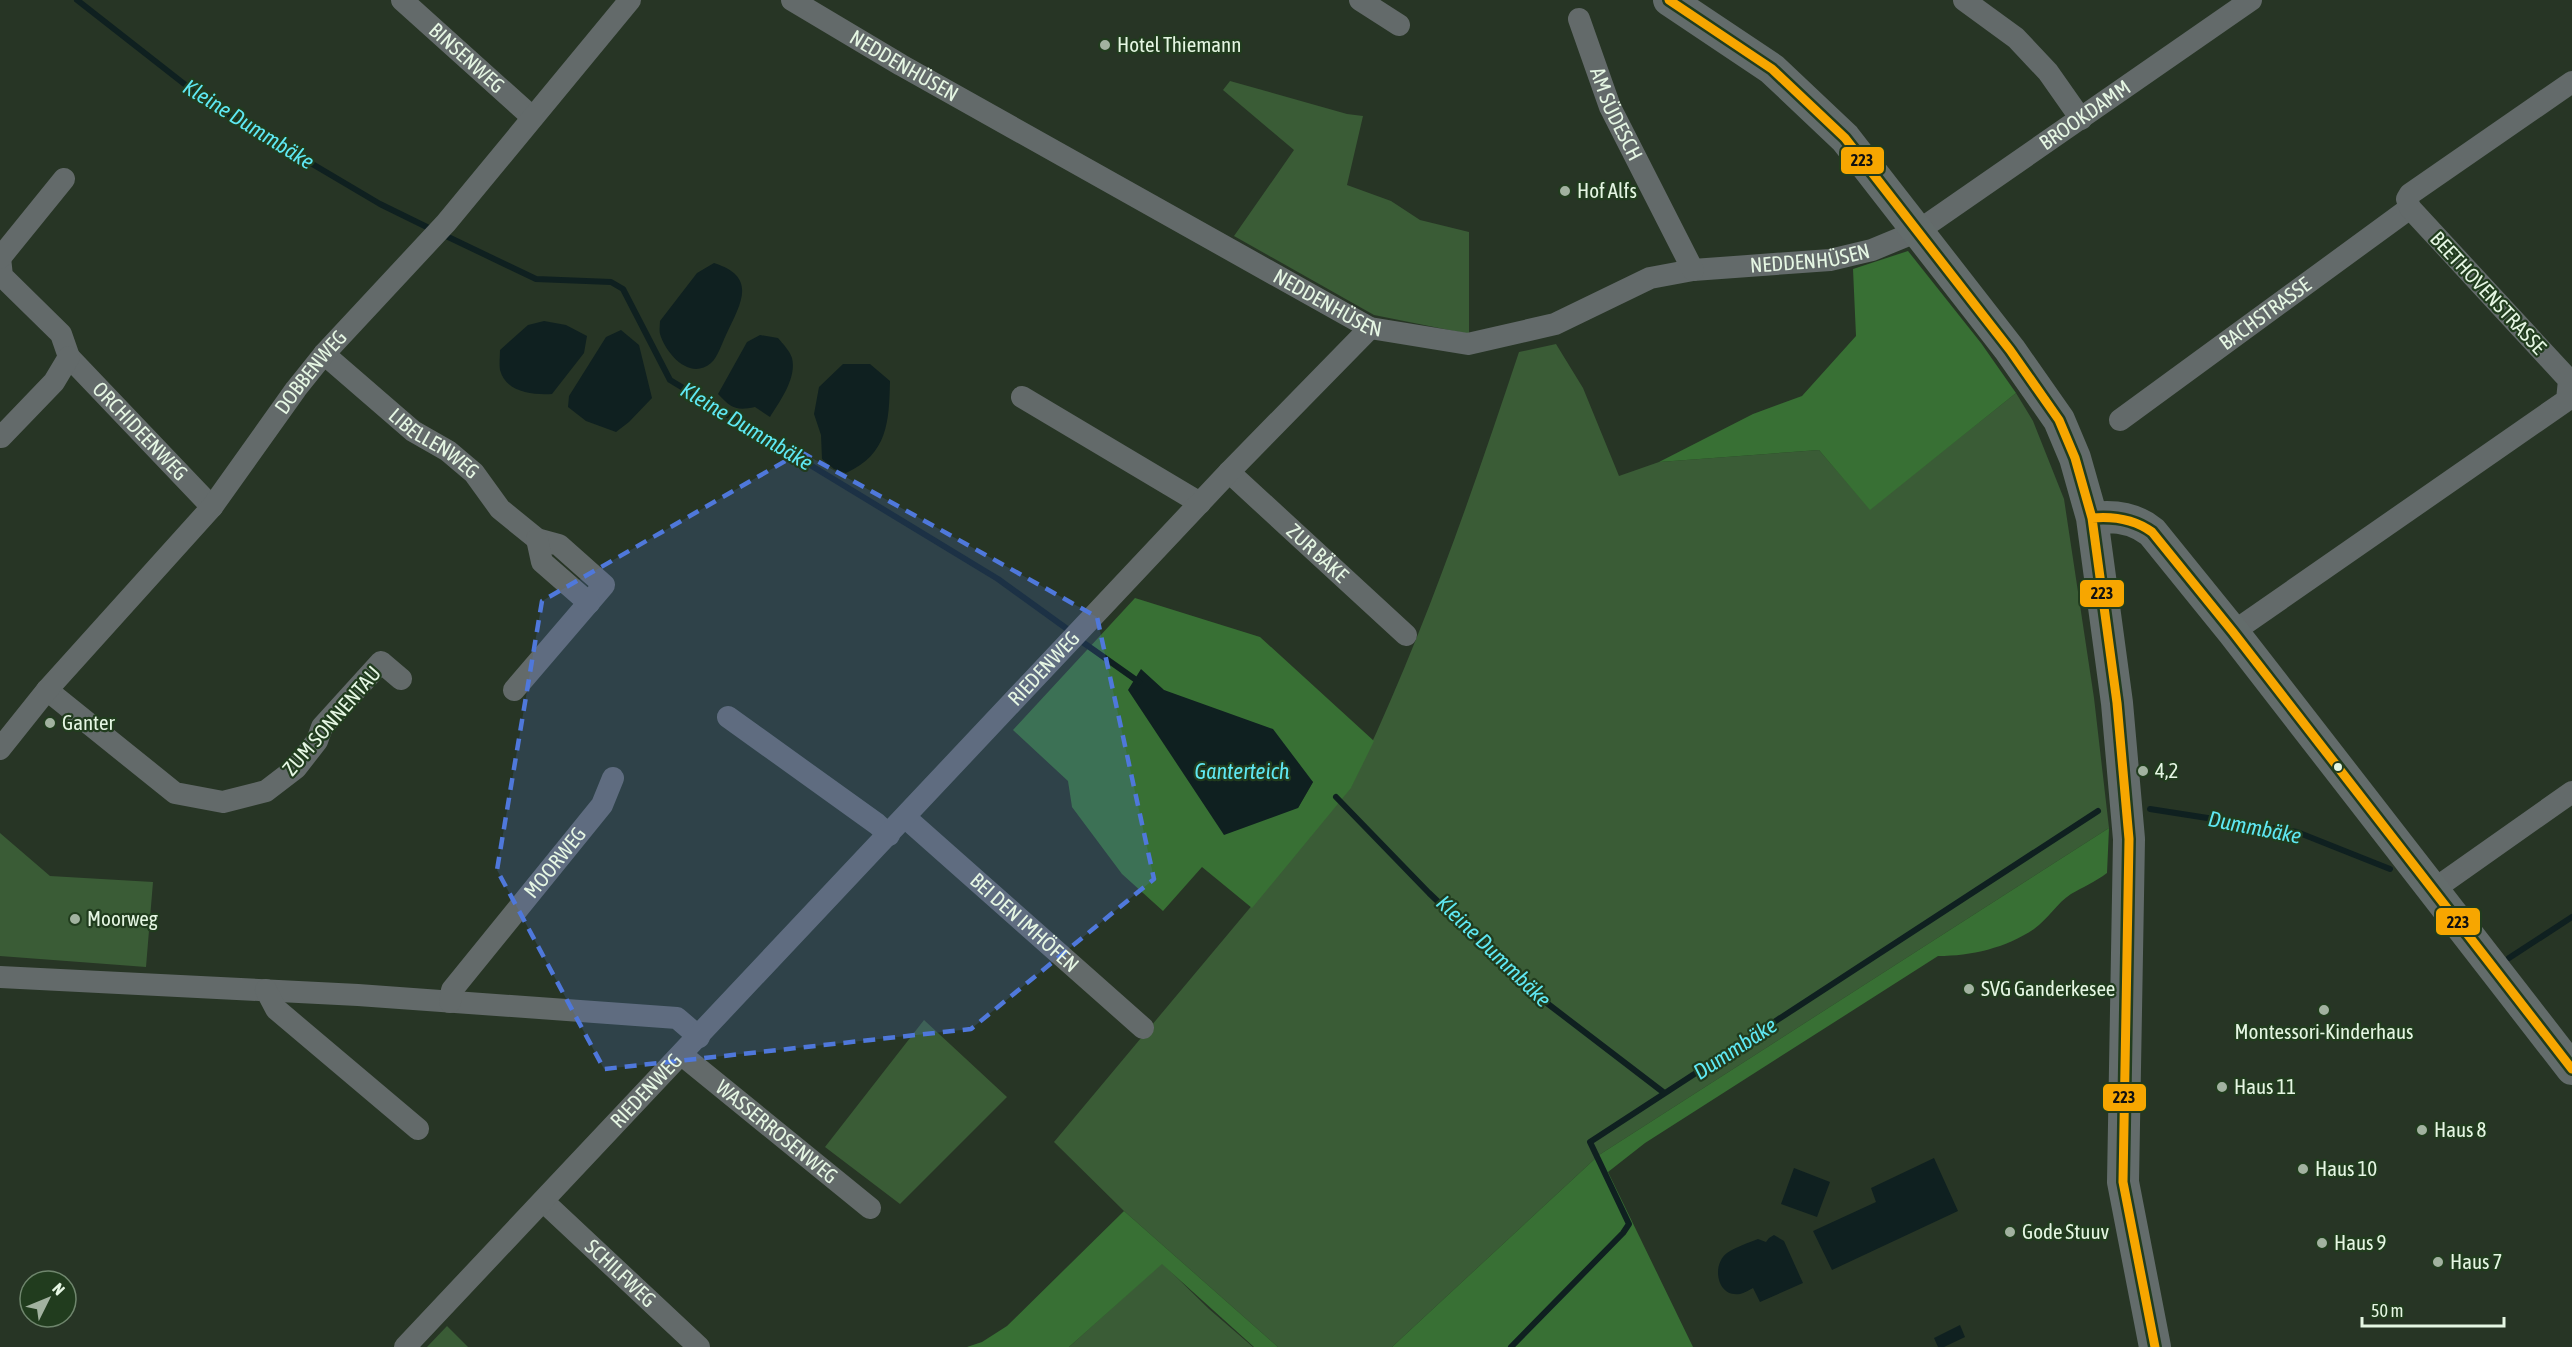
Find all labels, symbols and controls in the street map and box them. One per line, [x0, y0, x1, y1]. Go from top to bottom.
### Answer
street label: BINSENWEG [425, 17, 510, 98]
street label: NEDDENHÜSEN [846, 24, 963, 106]
place label: Hotel Thiemann [1117, 32, 1242, 56]
marker: Hotel Thiemann [1098, 38, 1112, 52]
street label: AM SÜDESCH [1586, 64, 1648, 164]
water label: Kleine Dummbäke [179, 73, 319, 175]
street label: BROOKDAMM [2034, 74, 2135, 154]
line badge: 223 [1840, 146, 1885, 175]
text: 223 [1851, 151, 1873, 169]
place label: Hof Alfs [1577, 178, 1637, 202]
marker: Hof Alfs [1558, 184, 1572, 198]
street label: BEETHOVENSTRASSE [2426, 226, 2552, 358]
street label: NEDDENHÜSEN [1749, 238, 1872, 277]
street label: NEDDENHÜSEN [1269, 263, 1384, 341]
street label: BACHSTRASSE [2214, 272, 2315, 354]
street label: DOBBENWEG [269, 325, 351, 418]
street label: ORCHIDEENWEG [88, 376, 193, 485]
water label: Kleine Dummbäke [676, 376, 818, 476]
street label: LIBELLENWEG [384, 403, 484, 483]
street label: ZUR BÄKE [1282, 518, 1354, 587]
line badge: 223 [2079, 579, 2125, 608]
text: 223 [2091, 584, 2113, 602]
street label: RIEDENWEG [1003, 626, 1084, 710]
street label: ZUM SONNENTAU [277, 661, 385, 780]
place label: Ganter [62, 710, 115, 734]
marker: Ganter [43, 716, 57, 730]
water label: Ganterteich [1195, 758, 1290, 784]
place label: 4,2 [2155, 758, 2178, 782]
unlabelled marker [2332, 761, 2344, 773]
marker: 4,2 [2136, 764, 2150, 778]
water label: Dummbäke [2206, 805, 2304, 849]
street label: MOORWEG [519, 822, 590, 902]
street label: BEI DEN IMHÖFEN [966, 868, 1084, 976]
water label: Kleine Dummbäke [1431, 890, 1557, 1012]
place label: Moorweg [87, 906, 158, 930]
line badge: 223 [2435, 907, 2481, 936]
marker: Moorweg [68, 912, 82, 926]
text: 223 [2447, 913, 2469, 931]
place label: SVG Ganderkesee [1981, 976, 2115, 1000]
marker: SVG Ganderkesee [1962, 982, 1976, 996]
marker: Montessori-Kinderhaus [2317, 1003, 2331, 1017]
water label: Dummbäke [1688, 1011, 1782, 1085]
place label: Montessori-Kinderhaus [2235, 1019, 2413, 1043]
street label: RIEDENWEG [605, 1048, 686, 1132]
street label: WASSERROSENWEG [711, 1074, 843, 1188]
place label: Haus 11 [2234, 1074, 2296, 1098]
marker: Haus 11 [2215, 1080, 2229, 1094]
line badge: 223 [2102, 1083, 2147, 1112]
text: 223 [2113, 1088, 2135, 1106]
place label: Haus 8 [2434, 1117, 2486, 1141]
marker: Haus 8 [2415, 1123, 2429, 1137]
place label: Haus 10 [2315, 1156, 2377, 1180]
marker: Haus 10 [2296, 1162, 2310, 1176]
place label: Gode Stuuv [2022, 1219, 2110, 1243]
marker: Gode Stuuv [2003, 1225, 2017, 1239]
place label: Haus 9 [2334, 1230, 2386, 1254]
street label: SCHILFWEG [581, 1234, 661, 1311]
marker: Haus 9 [2315, 1236, 2329, 1250]
place label: Haus 7 [2450, 1249, 2502, 1273]
marker: Haus 7 [2431, 1255, 2445, 1269]
north arrow [18, 1269, 78, 1329]
text: N [49, 1279, 69, 1298]
scale bar [2362, 1290, 2504, 1328]
text: 50 m [2371, 1300, 2403, 1321]

